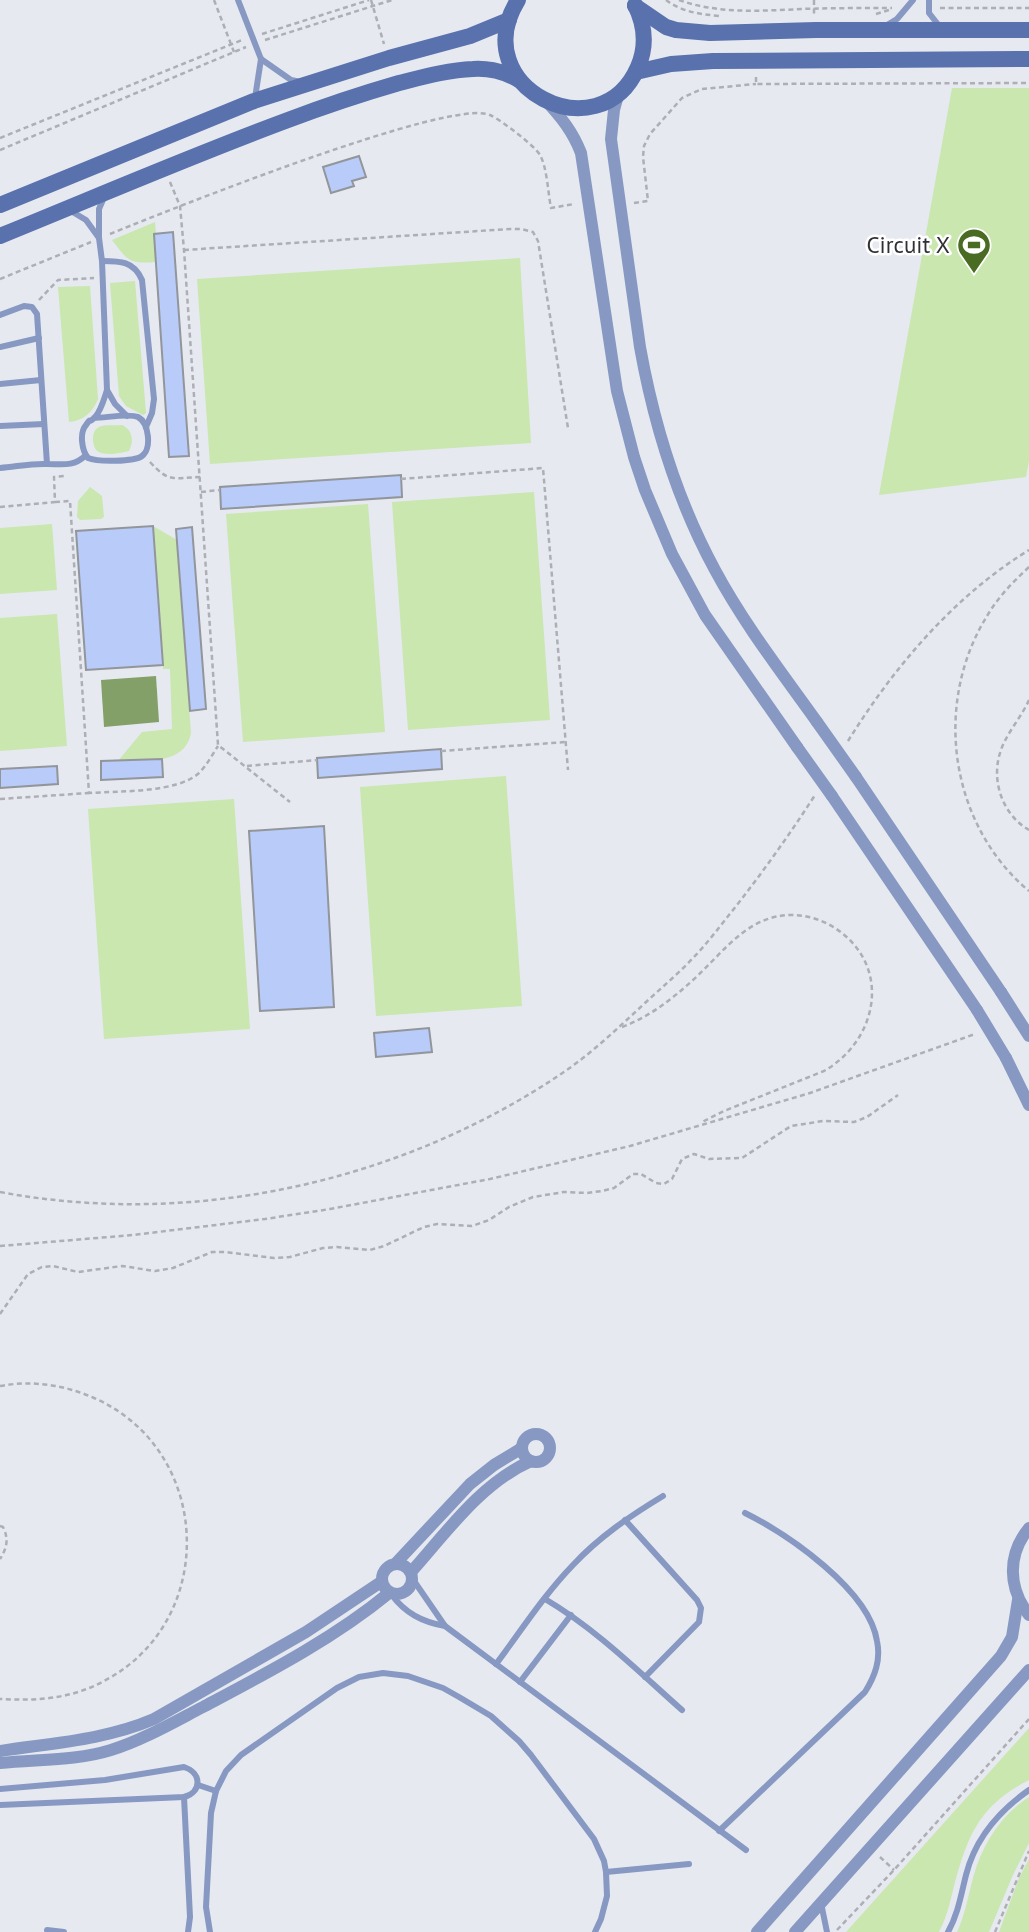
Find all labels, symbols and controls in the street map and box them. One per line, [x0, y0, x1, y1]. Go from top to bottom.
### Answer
sports icon: Circuit X [955, 226, 993, 275]
place label: Circuit X [866, 230, 950, 259]

